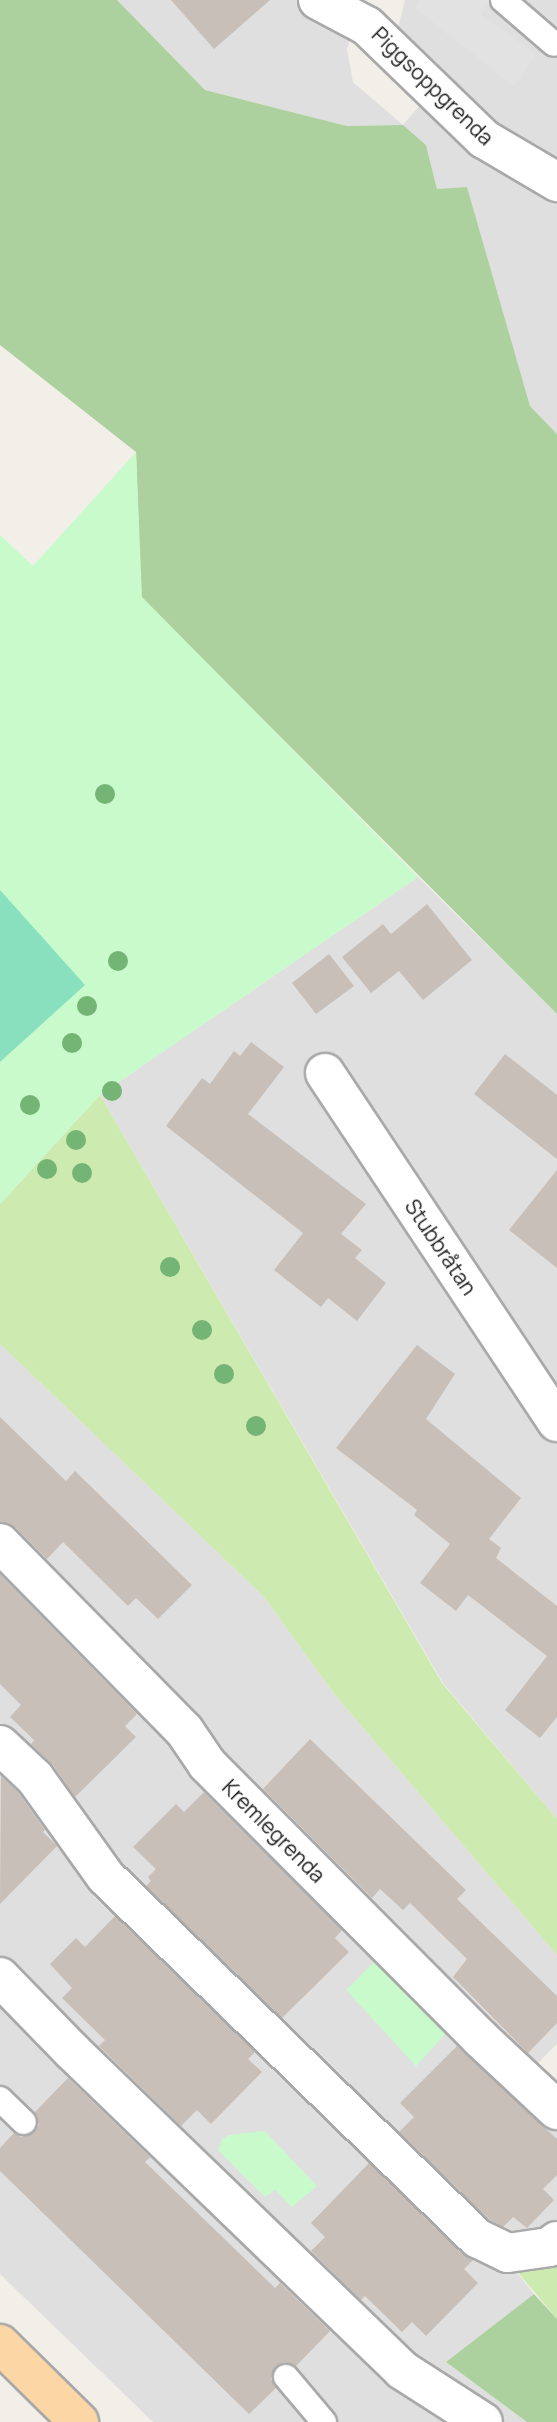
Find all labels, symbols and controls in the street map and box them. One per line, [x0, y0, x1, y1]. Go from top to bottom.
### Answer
street label: Piggsoppgrenda [367, 22, 499, 150]
street label: Stubbråtan [400, 1194, 482, 1300]
street label: Kremlegrenda [217, 1774, 331, 1888]

